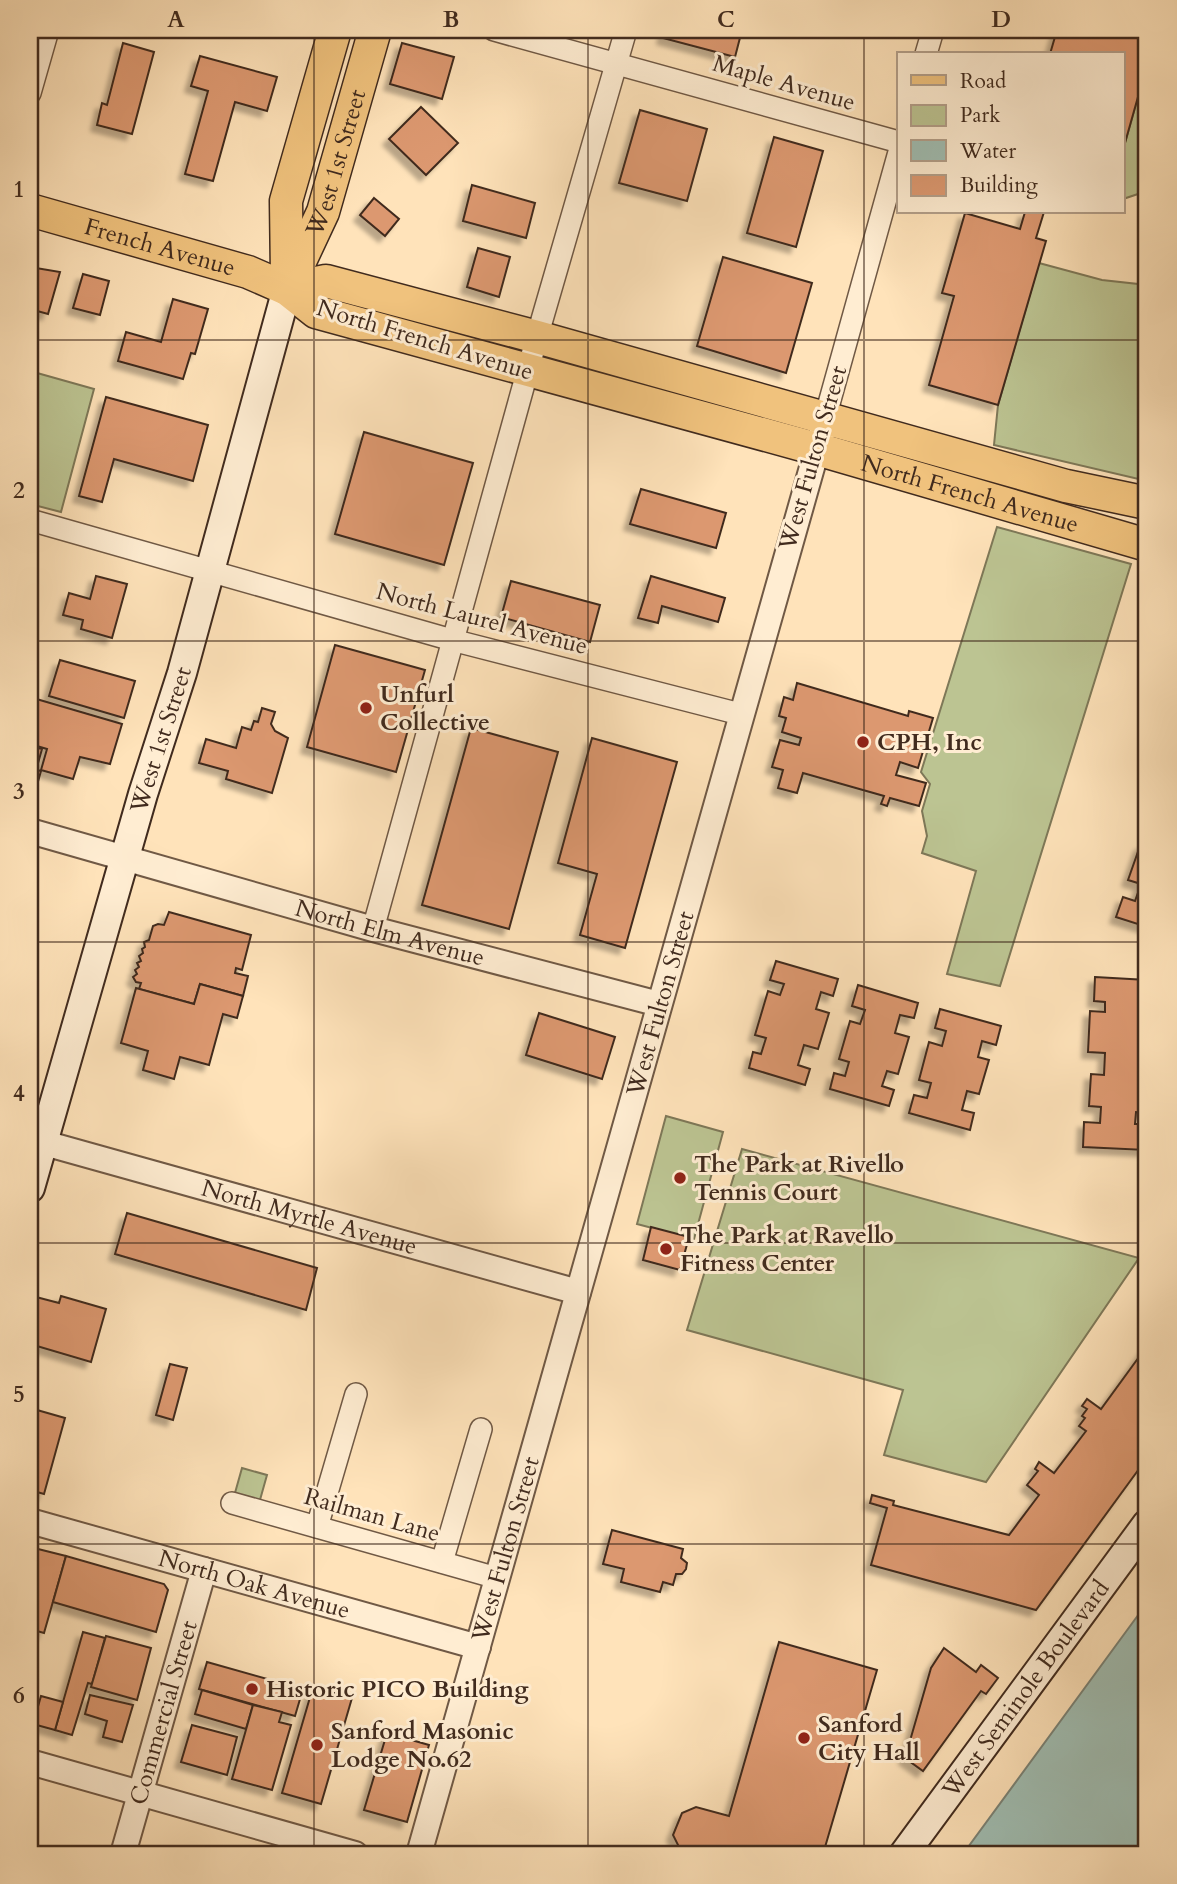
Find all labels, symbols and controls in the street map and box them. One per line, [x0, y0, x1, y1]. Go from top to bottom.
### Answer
text: A [167, 4, 185, 35]
text: B [443, 4, 459, 35]
text: C [717, 4, 735, 35]
text: D [991, 4, 1011, 35]
street label: Maple Avenue [709, 47, 859, 119]
legend [897, 52, 1124, 214]
text: Road [960, 67, 1006, 96]
street label: West 1st Street [297, 85, 374, 242]
text: Park [960, 101, 1001, 130]
text: Water [959, 137, 1016, 166]
text: Building [960, 171, 1038, 200]
text: 1 [13, 174, 25, 205]
street label: French Avenue [81, 210, 239, 284]
street label: North French Avenue [313, 291, 537, 389]
street label: West Fulton Street [771, 361, 855, 555]
street label: North French Avenue [857, 446, 1083, 541]
text: 2 [13, 475, 25, 506]
street label: North Laurel Avenue [373, 575, 591, 663]
street label: West 1st Street [122, 663, 200, 818]
place label: Unfurl Collective [380, 678, 490, 739]
marker: Unfurl Collective [358, 700, 374, 716]
place label: CPH, Inc [877, 726, 982, 759]
marker: CPH, Inc [855, 734, 871, 750]
text: 3 [13, 776, 25, 807]
street label: North Elm Avenue [291, 891, 488, 974]
street label: West Fulton Street [618, 907, 702, 1101]
text: 4 [13, 1078, 25, 1109]
place label: The Park at Rivello Tennis Court [694, 1148, 904, 1209]
marker: The Park at Rivello Tennis Court [672, 1170, 688, 1186]
street label: North Myrtle Avenue [198, 1171, 421, 1263]
place label: The Park at Ravello Fitness Center [680, 1219, 894, 1280]
marker: The Park at Ravello Fitness Center [658, 1241, 674, 1257]
text: 5 [13, 1379, 25, 1410]
street label: West Fulton Street [463, 1452, 547, 1646]
street label: Railman Lane [300, 1480, 444, 1550]
street label: North Oak Avenue [155, 1541, 354, 1627]
street label: West Seminole Boulevard [934, 1573, 1117, 1805]
street label: Commercial Street [121, 1616, 205, 1809]
place label: Historic PICO Building [266, 1673, 529, 1706]
text: 6 [13, 1680, 25, 1711]
marker: Historic PICO Building [244, 1681, 260, 1697]
place label: Sanford City Hall [818, 1708, 920, 1769]
place label: Sanford Masonic Lodge No.62 [331, 1715, 514, 1776]
marker: Sanford City Hall [796, 1730, 812, 1746]
marker: Sanford Masonic Lodge No.62 [309, 1737, 325, 1753]

